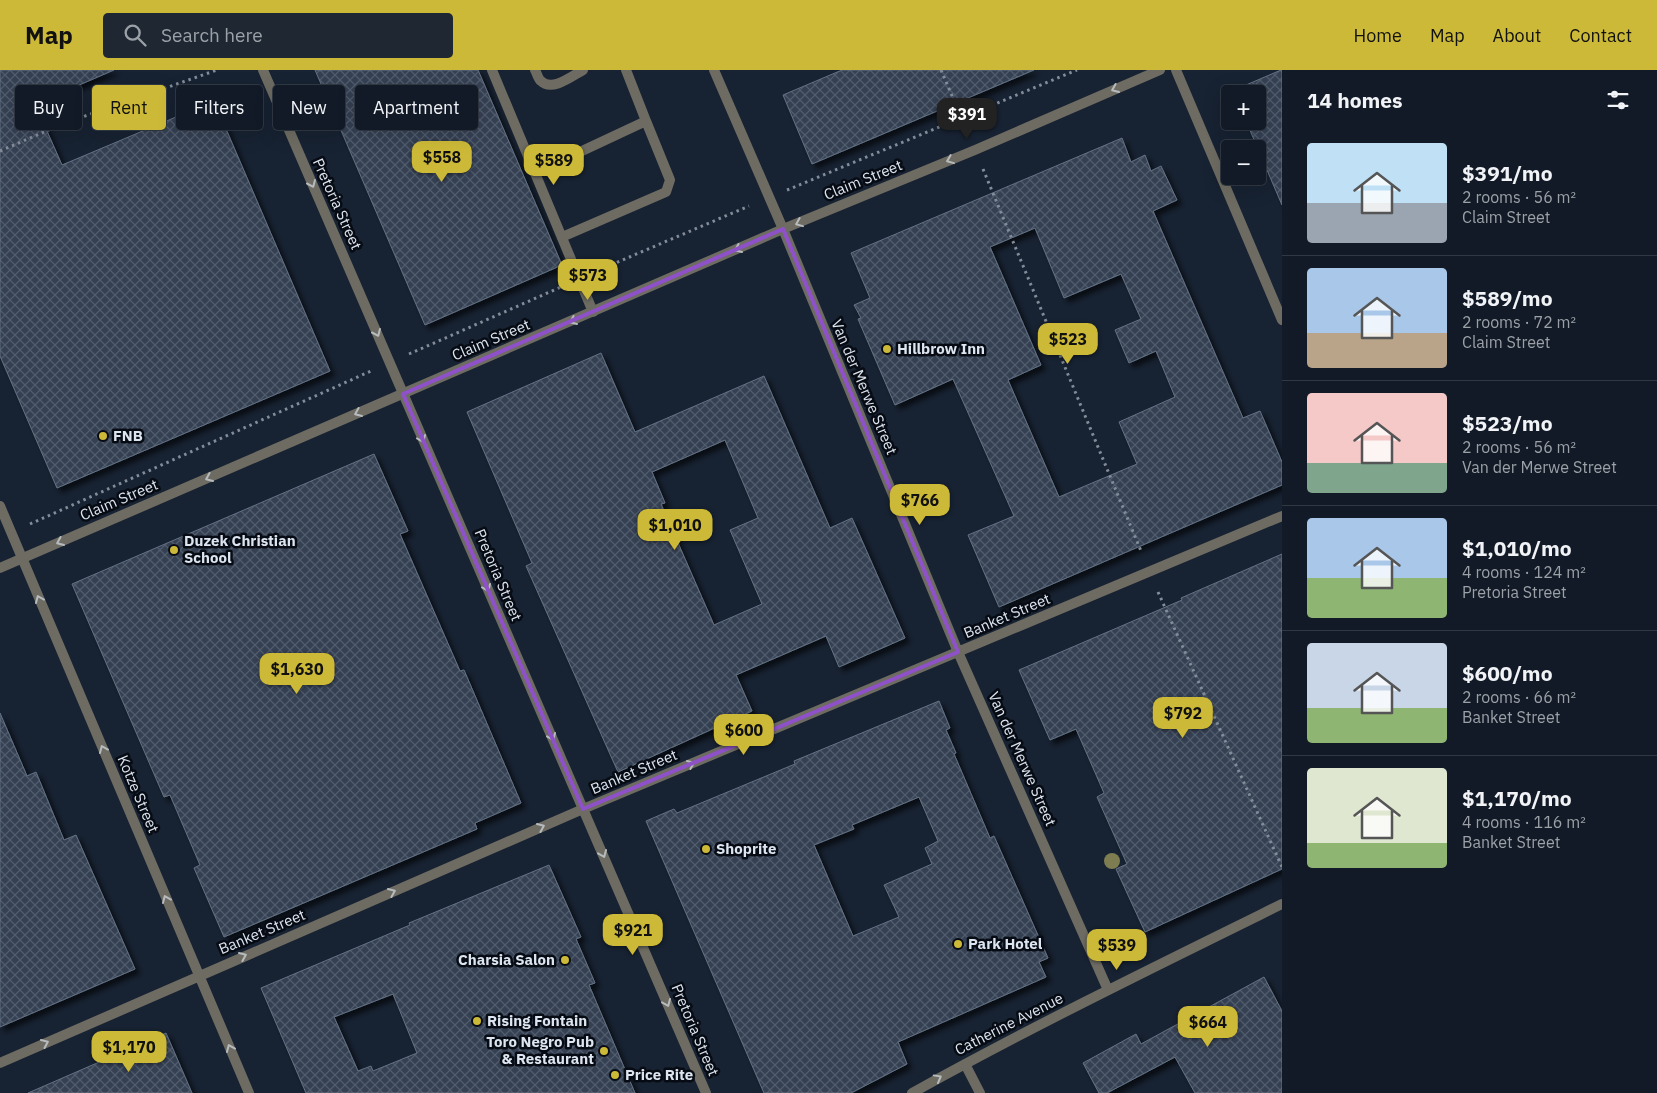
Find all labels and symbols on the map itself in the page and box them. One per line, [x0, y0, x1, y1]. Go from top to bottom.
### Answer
one-way arrow [1111, 83, 1120, 94]
pin: $391 [937, 98, 997, 140]
pin: $558 [412, 140, 472, 183]
pin: $589 [524, 144, 584, 186]
street label: Pretoria Street [309, 155, 366, 253]
street label: Claim Street [821, 155, 905, 204]
one-way arrow [946, 155, 954, 165]
one-way arrow [305, 179, 316, 188]
one-way arrow [795, 216, 804, 227]
one-way arrow [734, 242, 743, 253]
pin: $573 [558, 258, 618, 301]
one-way arrow [569, 314, 578, 325]
street label: Claim Street [449, 315, 533, 364]
street label: Van der Merwe Street [827, 316, 902, 457]
pin: $523 [1038, 322, 1098, 365]
one-way arrow [370, 328, 381, 337]
place label: Hillbrow Inn [897, 339, 985, 358]
marker: Hillbrow Inn [881, 343, 893, 355]
one-way arrow [354, 407, 363, 418]
place label: FNB [113, 426, 143, 445]
marker: FNB [97, 430, 109, 442]
one-way arrow [416, 434, 427, 443]
one-way arrow [205, 471, 214, 482]
street label: Claim Street [77, 475, 161, 524]
pin: $766 [890, 484, 950, 526]
pin: $1,010 [634, 508, 716, 551]
street label: Pretoria Street [471, 526, 526, 624]
place label: Duzek Christian School [184, 531, 296, 567]
one-way arrow [56, 536, 65, 547]
marker: Duzek Christian School [168, 544, 180, 556]
one-way arrow [481, 583, 492, 592]
street label: Banket Street [961, 589, 1053, 642]
one-way arrow [35, 596, 45, 604]
pin: $1,630 [256, 652, 338, 695]
street label: Van der Merwe Street [984, 689, 1061, 829]
pin: $792 [1153, 696, 1213, 739]
pin: $600 [714, 714, 774, 756]
one-way arrow [545, 732, 556, 741]
one-way arrow [98, 745, 109, 754]
street label: Banket Street [588, 745, 680, 798]
street label: Kotze Street [114, 752, 163, 836]
one-way arrow [686, 760, 695, 771]
one-way arrow [536, 823, 545, 834]
place label: Shoprite [716, 839, 776, 858]
marker: Shoprite [700, 843, 712, 855]
one-way arrow [596, 849, 607, 858]
one-way arrow [387, 887, 396, 898]
one-way arrow [161, 895, 172, 904]
street label: Banket Street [216, 905, 308, 958]
pin: $921 [603, 914, 663, 956]
pin: $539 [1087, 928, 1147, 971]
place label: Park Hotel [968, 934, 1043, 953]
marker: Park Hotel [952, 938, 964, 950]
place label: Charsia Salon [458, 950, 555, 969]
one-way arrow [238, 952, 247, 963]
marker: Charsia Salon [559, 954, 571, 966]
street label: Pretoria Street [668, 981, 723, 1079]
street label: Catherine Avenue [951, 988, 1066, 1059]
one-way arrow [661, 998, 672, 1007]
pin: $664 [1178, 1006, 1238, 1048]
place label: Rising Fontain [487, 1011, 587, 1030]
marker: Rising Fontain [471, 1015, 483, 1027]
pin: $1,170 [88, 1030, 170, 1073]
place label: Toro Negro Pub & Restaurant [486, 1032, 594, 1068]
one-way arrow [40, 1039, 49, 1050]
one-way arrow [225, 1044, 236, 1053]
marker: Toro Negro Pub & Restaurant [598, 1045, 610, 1057]
place label: Price Rite [625, 1065, 693, 1084]
marker: Price Rite [609, 1069, 621, 1081]
one-way arrow [933, 1075, 942, 1085]

